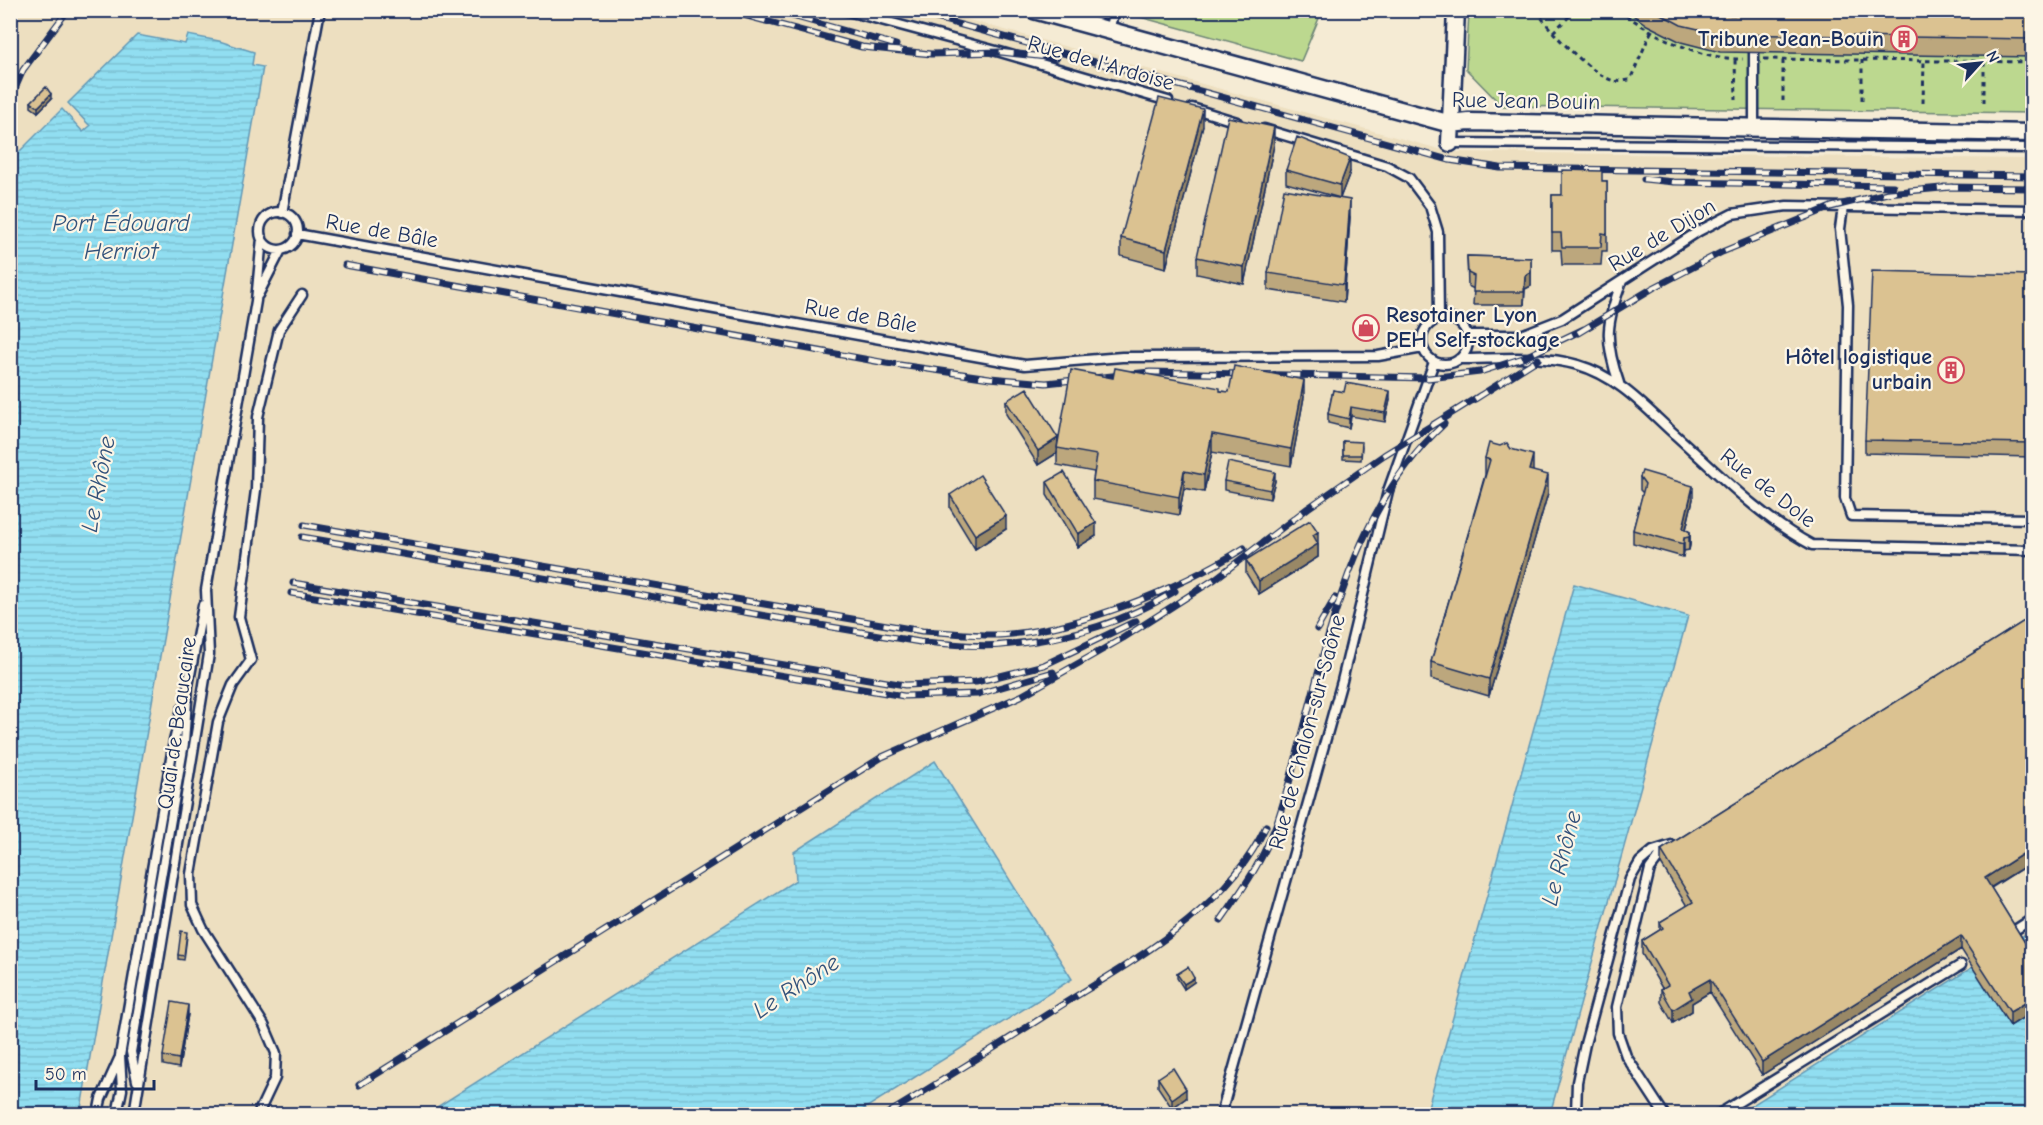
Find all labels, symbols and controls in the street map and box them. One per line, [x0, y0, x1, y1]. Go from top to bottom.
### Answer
building icon: Tribune Jean-Bouin [1889, 24, 1919, 54]
place label: Tribune Jean-Bouin [1698, 26, 1884, 52]
street label: Rue de l'Ardoise [1025, 30, 1177, 96]
north arrow [1950, 33, 2010, 93]
text: N [1982, 48, 2003, 65]
street label: Rue Jean Bouin [1452, 87, 1600, 115]
street label: Rue de Dijon [1604, 193, 1720, 277]
street label: Rue de Bâle [324, 208, 440, 254]
water label: Port Édouard Herriot [52, 209, 191, 265]
street label: Rue de Bâle [803, 293, 919, 339]
place label: Resotainer Lyon PEH Self-stockage [1386, 302, 1560, 353]
shop icon: Resotainer Lyon PEH Self-stockage [1351, 313, 1381, 343]
place label: Hôtel logistique urbain [1785, 344, 1932, 395]
building icon: Hôtel logistique urbain [1936, 355, 1966, 385]
water label: Le Rhône [75, 434, 121, 534]
street label: Rue de Dole [1715, 443, 1821, 533]
street label: Rue de Chalon-sur-Saône [1263, 612, 1351, 852]
street label: Quai de Beaucaire [152, 635, 202, 811]
water label: Le Rhône [1535, 807, 1587, 909]
water label: Le Rhône [748, 948, 844, 1024]
scale bar [36, 1053, 154, 1091]
text: 50 m [45, 1064, 87, 1085]

